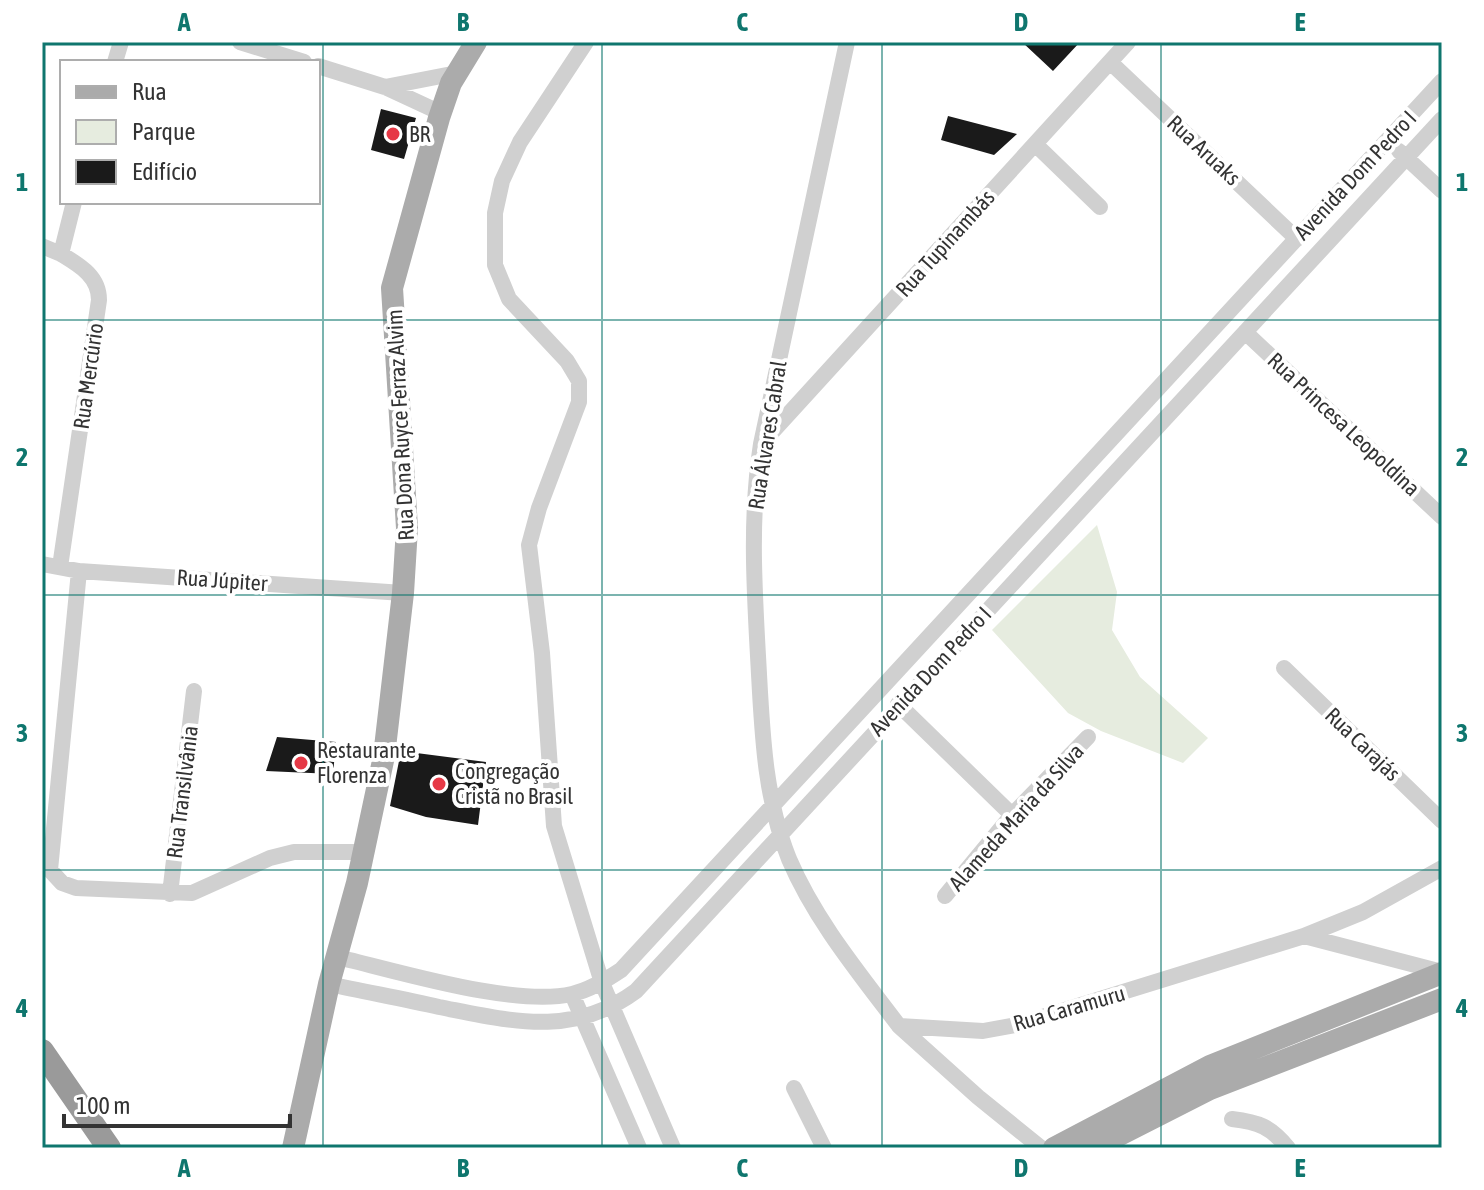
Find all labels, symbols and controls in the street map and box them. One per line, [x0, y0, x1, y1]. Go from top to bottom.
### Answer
text: A [177, 7, 191, 37]
text: B [457, 7, 470, 37]
text: C [736, 7, 748, 37]
text: D [1014, 7, 1028, 37]
text: E [1294, 7, 1306, 37]
legend [60, 60, 320, 204]
text: Rua [132, 78, 167, 105]
street label: Avenida Dom Pedro I [1289, 105, 1421, 245]
street label: Rua Aruaks [1162, 110, 1246, 191]
text: Parque [132, 118, 195, 145]
place label: BR [409, 121, 430, 147]
marker: BR [384, 125, 402, 143]
text: Edifício [132, 158, 197, 185]
text: 1 [16, 167, 28, 197]
text: 1 [1456, 167, 1468, 197]
street label: Rua Tupinambás [890, 184, 1000, 302]
street label: Rua Dona Ruyce Ferraz Alvim [381, 309, 419, 541]
street label: Rua Mercúrio [68, 321, 108, 431]
street label: Rua Princesa Leopoldina [1263, 347, 1425, 501]
street label: Rua Álvares Cabral [742, 359, 792, 511]
text: 2 [16, 442, 28, 472]
text: 2 [1456, 442, 1468, 472]
street label: Rua Júpiter [176, 564, 269, 596]
street label: Avenida Dom Pedro I [864, 601, 996, 741]
street label: Rua Carajás [1320, 702, 1406, 786]
text: 3 [16, 718, 28, 748]
text: 3 [1456, 718, 1468, 748]
street label: Rua Transilvânia [161, 724, 203, 860]
place label: Restaurante Florenza [317, 737, 416, 788]
street label: Alameda Maria da Silva [943, 738, 1089, 896]
marker: Restaurante Florenza [292, 754, 310, 772]
place label: Congregação Cristã no Brasil [455, 758, 573, 809]
marker: Congregação Cristã no Brasil [430, 775, 448, 793]
street label: Rua Caramuru [1010, 980, 1128, 1036]
text: 4 [15, 993, 28, 1023]
text: 4 [1455, 993, 1468, 1023]
scale bar [64, 1078, 290, 1128]
text: 100 m [76, 1092, 130, 1119]
text: A [177, 1153, 191, 1183]
text: B [457, 1153, 470, 1183]
text: C [736, 1153, 748, 1183]
text: D [1014, 1153, 1028, 1183]
text: E [1294, 1153, 1306, 1183]

